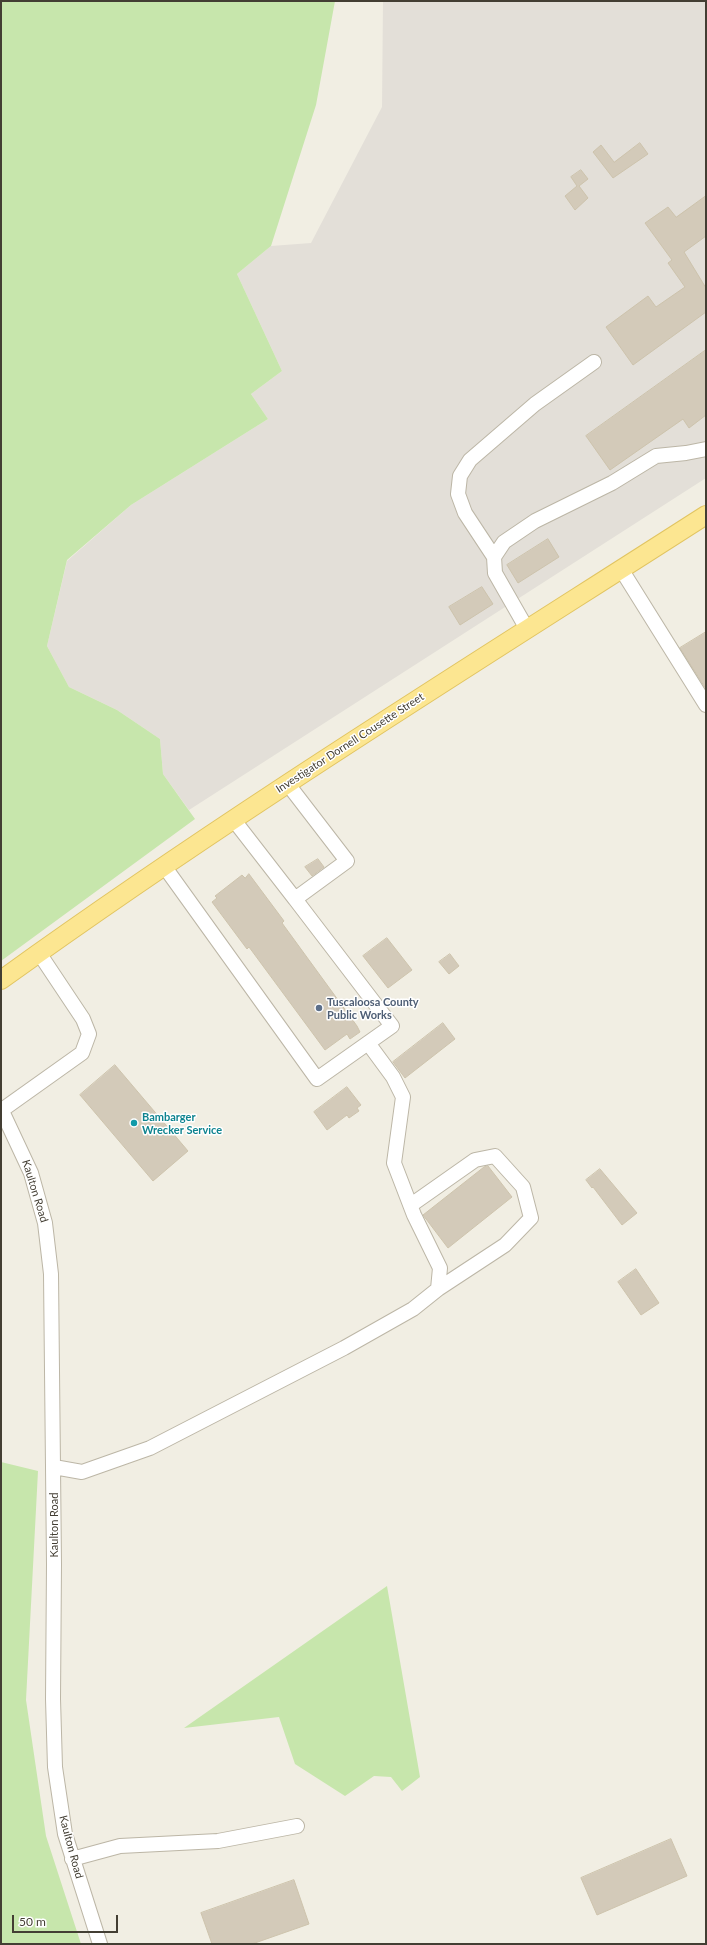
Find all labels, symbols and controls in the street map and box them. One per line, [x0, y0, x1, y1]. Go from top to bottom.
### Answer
street label: Investigator Dornell Cousette Street [274, 690, 426, 796]
place label: Tuscaloosa County Public Works [327, 995, 419, 1021]
marker: Tuscaloosa County Public Works [314, 1003, 324, 1013]
place label: Bambarger Wrecker Service [142, 1110, 222, 1136]
marker: Bambarger Wrecker Service [129, 1118, 139, 1128]
street label: Kaulton Road [19, 1158, 51, 1224]
street label: Kaulton Road [47, 1493, 61, 1557]
street label: Kaulton Road [56, 1814, 86, 1880]
scale bar [14, 1907, 120, 1933]
text: 50 m [19, 1914, 46, 1929]

